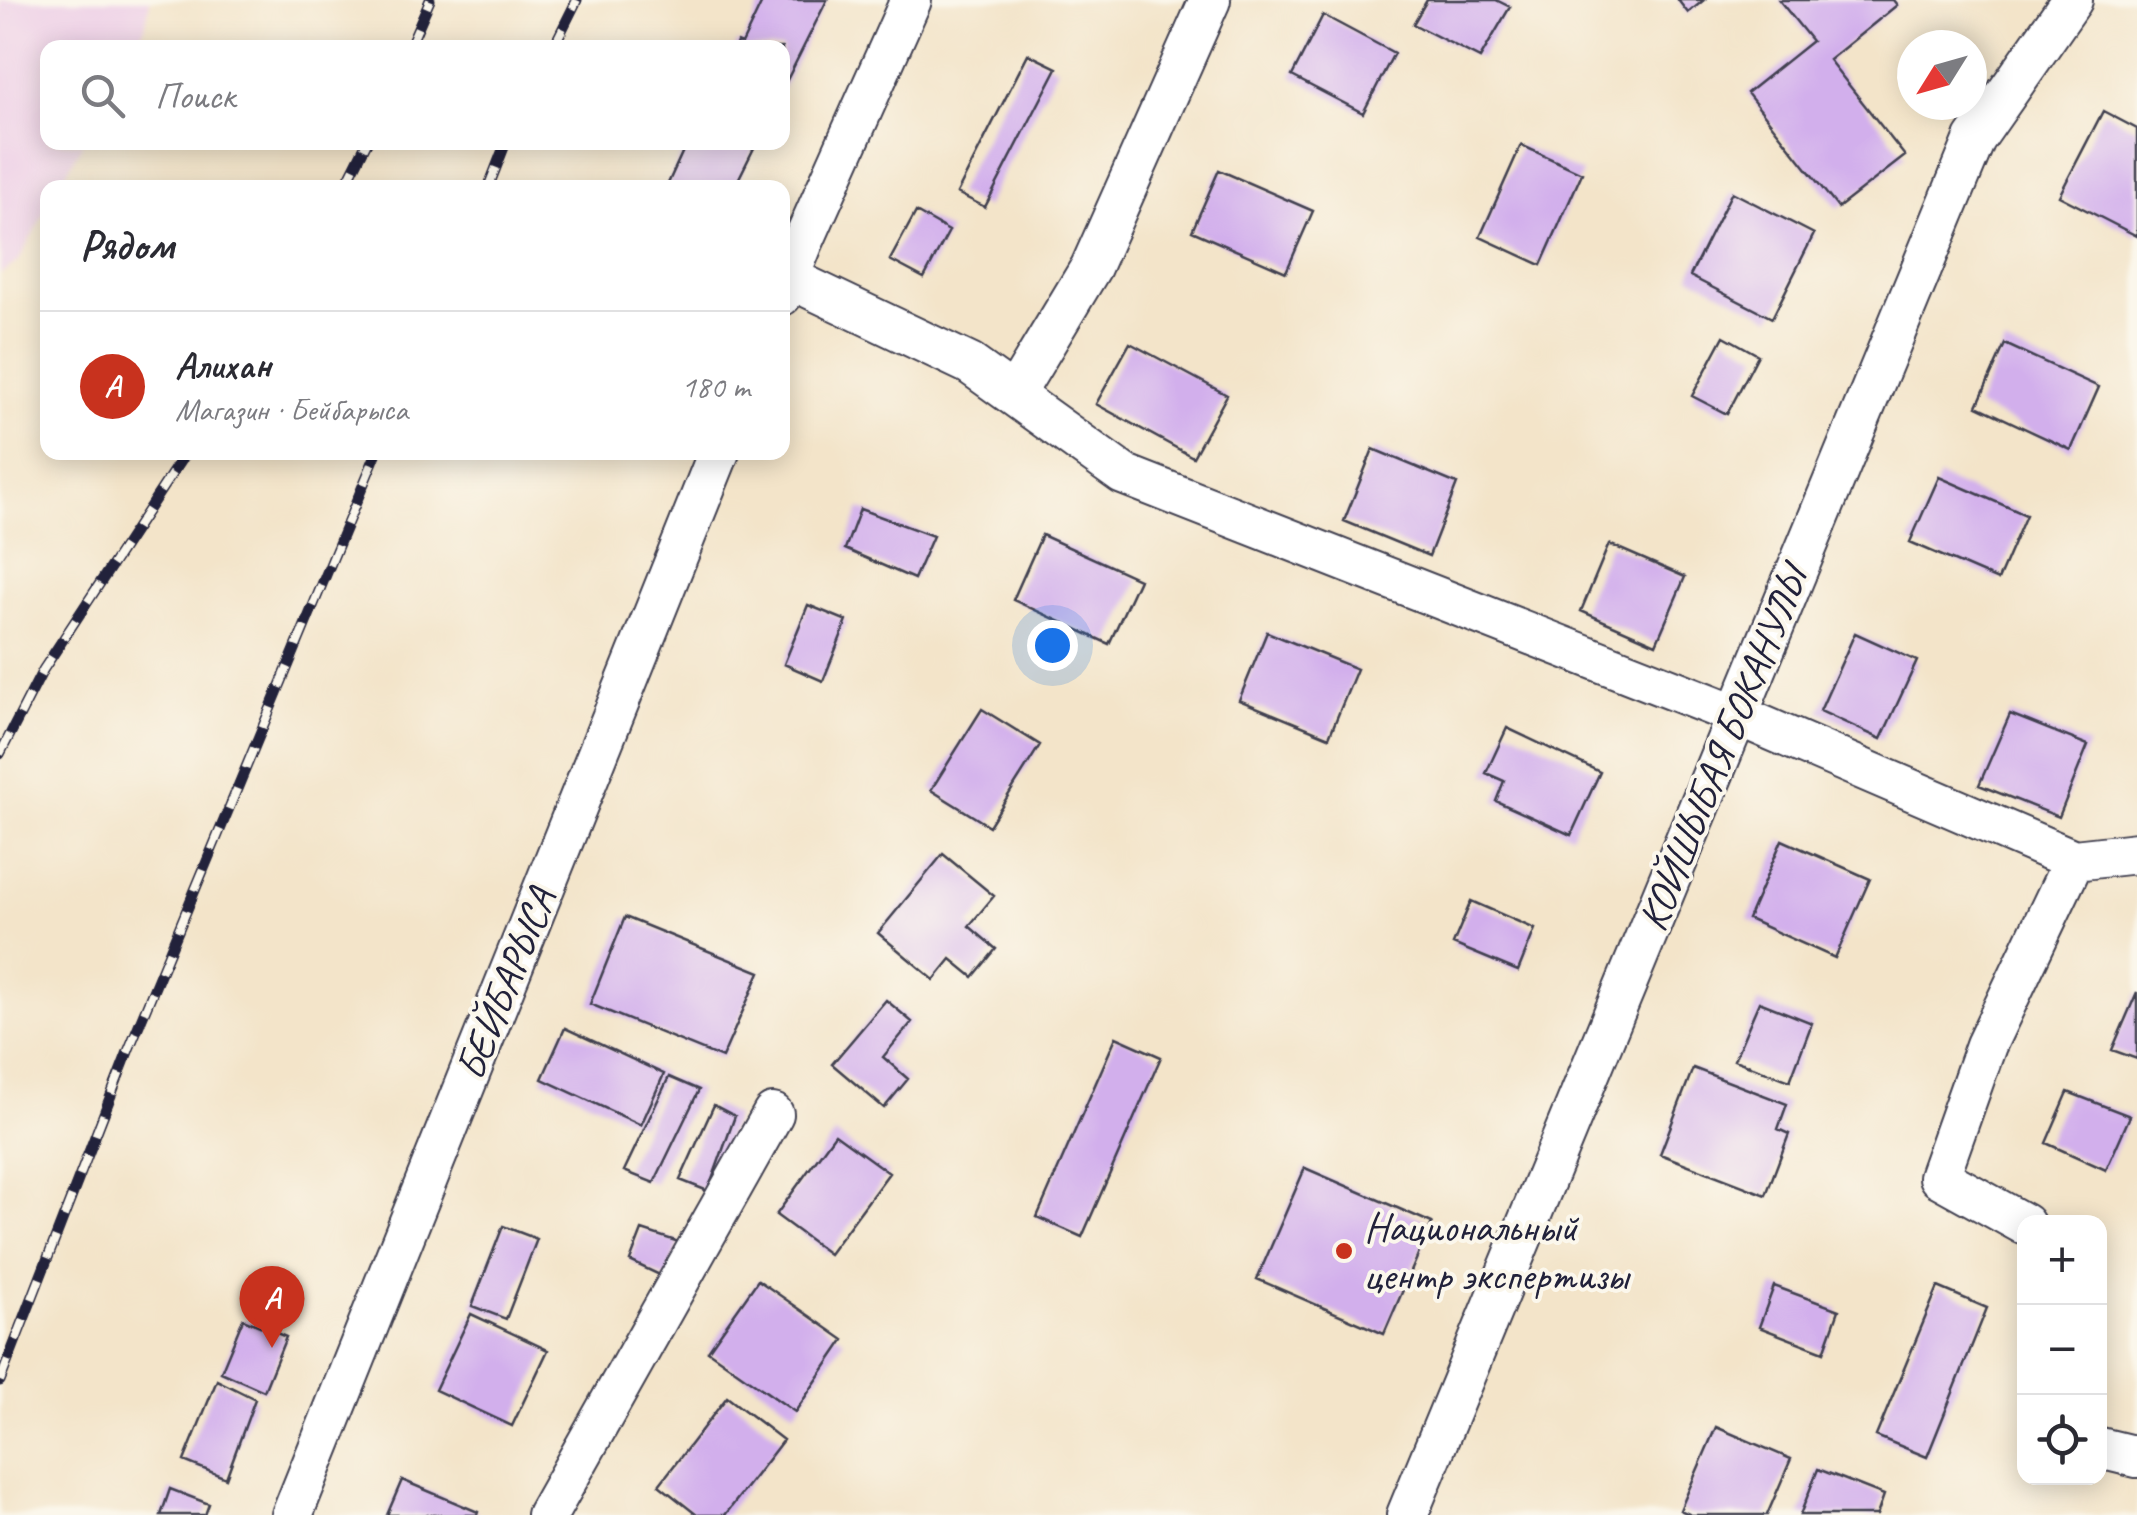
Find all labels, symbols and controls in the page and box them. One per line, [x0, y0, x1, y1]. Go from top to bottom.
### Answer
north arrow [1897, 30, 1987, 120]
search box [40, 40, 790, 150]
icon: search [75, 68, 130, 123]
text: Поиск [155, 72, 235, 119]
text: Рядом [80, 219, 174, 272]
text: Алихан [175, 342, 271, 389]
text: A [104, 366, 121, 407]
text: 180 m [681, 366, 750, 407]
text: Магазин · Бейбарыса [175, 389, 408, 430]
street label: КОЙШЫБАЯ БОКАНУЛЫ [1626, 553, 1823, 938]
your location [1027, 620, 1078, 671]
street label: БЕЙБАРЫСА [444, 879, 569, 1087]
place label: Национальный центр экспертизы [1364, 1201, 1631, 1302]
map controls [2017, 1215, 2107, 1485]
button: + [2017, 1215, 2107, 1305]
marker: Национальный центр экспертизы [1333, 1240, 1355, 1262]
pin: A [240, 1266, 304, 1348]
button: − [2017, 1305, 2107, 1395]
button: locate [2017, 1395, 2107, 1485]

